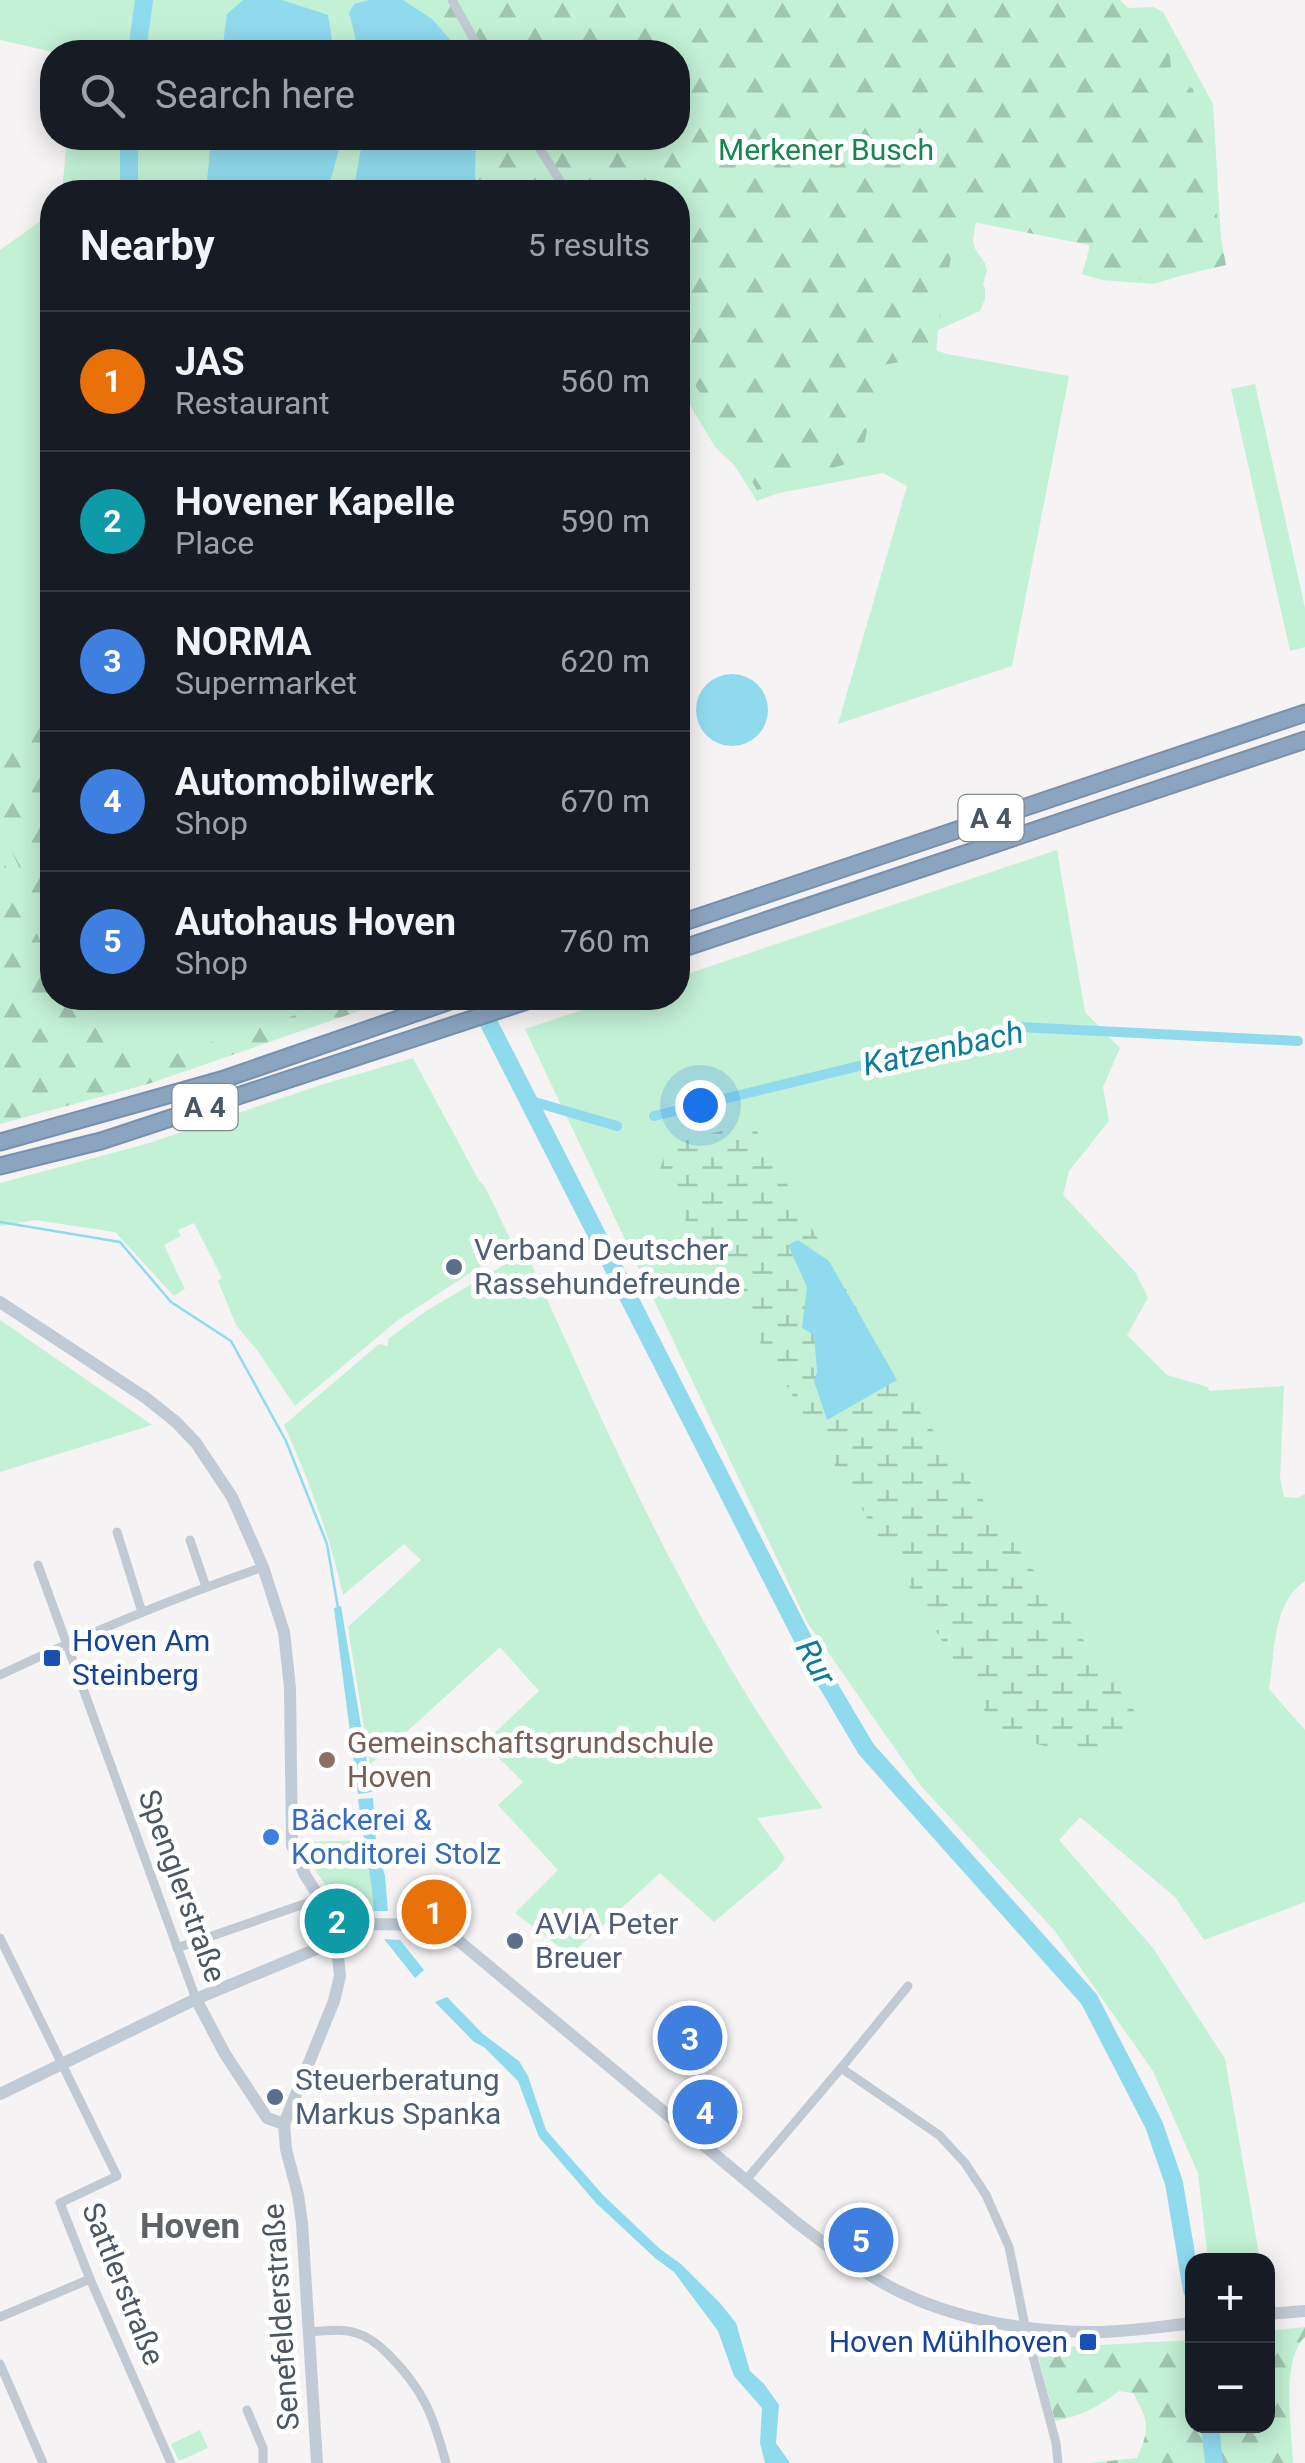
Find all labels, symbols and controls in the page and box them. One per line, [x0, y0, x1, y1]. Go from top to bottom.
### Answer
search box [40, 40, 690, 150]
icon: search [75, 68, 130, 123]
text: Search here [155, 73, 355, 117]
park label: Merkener Busch [718, 132, 934, 167]
text: Nearby [80, 221, 215, 270]
text: 5 results [528, 226, 650, 264]
text: JAS [175, 340, 245, 384]
text: 1 [103, 362, 122, 400]
text: 560 m [560, 362, 650, 400]
text: Restaurant [175, 384, 329, 422]
text: Hovener Kapelle [175, 480, 455, 524]
text: 2 [103, 502, 122, 540]
text: 590 m [560, 502, 650, 540]
text: Place [175, 524, 254, 562]
text: NORMA [175, 620, 312, 664]
text: 3 [103, 642, 122, 680]
text: 620 m [560, 642, 650, 680]
text: Supermarket [175, 664, 357, 702]
text: Automobilwerk [175, 760, 434, 804]
text: 4 [103, 782, 122, 820]
text: 670 m [560, 782, 650, 820]
road number: A 4 [958, 795, 1024, 841]
text: Shop [175, 804, 248, 842]
text: Autohaus Hoven [175, 900, 456, 944]
text: 5 [103, 922, 122, 960]
text: 760 m [560, 922, 650, 960]
text: Shop [175, 944, 248, 982]
water label: Katzenbach [859, 1012, 1027, 1084]
your location [675, 1080, 726, 1131]
road number: A 4 [172, 1084, 238, 1130]
place label: Verband Deutscher Rassehundefreunde [474, 1232, 740, 1301]
marker: Verband Deutscher Rassehundefreunde [443, 1256, 465, 1278]
place label: Hoven Am Steinberg [72, 1623, 210, 1692]
water label: Rur [788, 1632, 845, 1693]
marker: Hoven Am Steinberg [41, 1647, 63, 1669]
place label: Gemeinschaftsgrundschule Hoven [347, 1725, 714, 1794]
marker: Gemeinschaftsgrundschule Hoven [316, 1749, 338, 1771]
street label: Spenglerstraße [131, 1785, 234, 1987]
place label: Bäckerei & Konditorei Stolz [291, 1802, 501, 1871]
marker: Bäckerei & Konditorei Stolz [260, 1826, 282, 1848]
pin: 1 [402, 1874, 466, 1950]
pin: 2 [304, 1884, 370, 1958]
place label: AVIA Peter Breuer [535, 1906, 678, 1975]
marker: AVIA Peter Breuer [504, 1930, 526, 1952]
pin: 3 [658, 2000, 722, 2076]
place label: Steuerberatung Markus Spanka [295, 2062, 501, 2131]
pin: 4 [672, 2074, 738, 2150]
marker: Steuerberatung Markus Spanka [264, 2086, 286, 2108]
street label: Sattlerstraße [75, 2197, 172, 2370]
street label: Senefelderstraße [255, 2202, 306, 2432]
pin: 5 [828, 2202, 894, 2278]
district label: Hoven [140, 2206, 240, 2247]
map controls [1185, 2253, 1275, 2433]
button: + [1185, 2253, 1275, 2343]
place label: Hoven Mühlhoven [829, 2324, 1068, 2359]
marker: Hoven Mühlhoven [1077, 2331, 1099, 2353]
button: − [1185, 2343, 1275, 2433]

